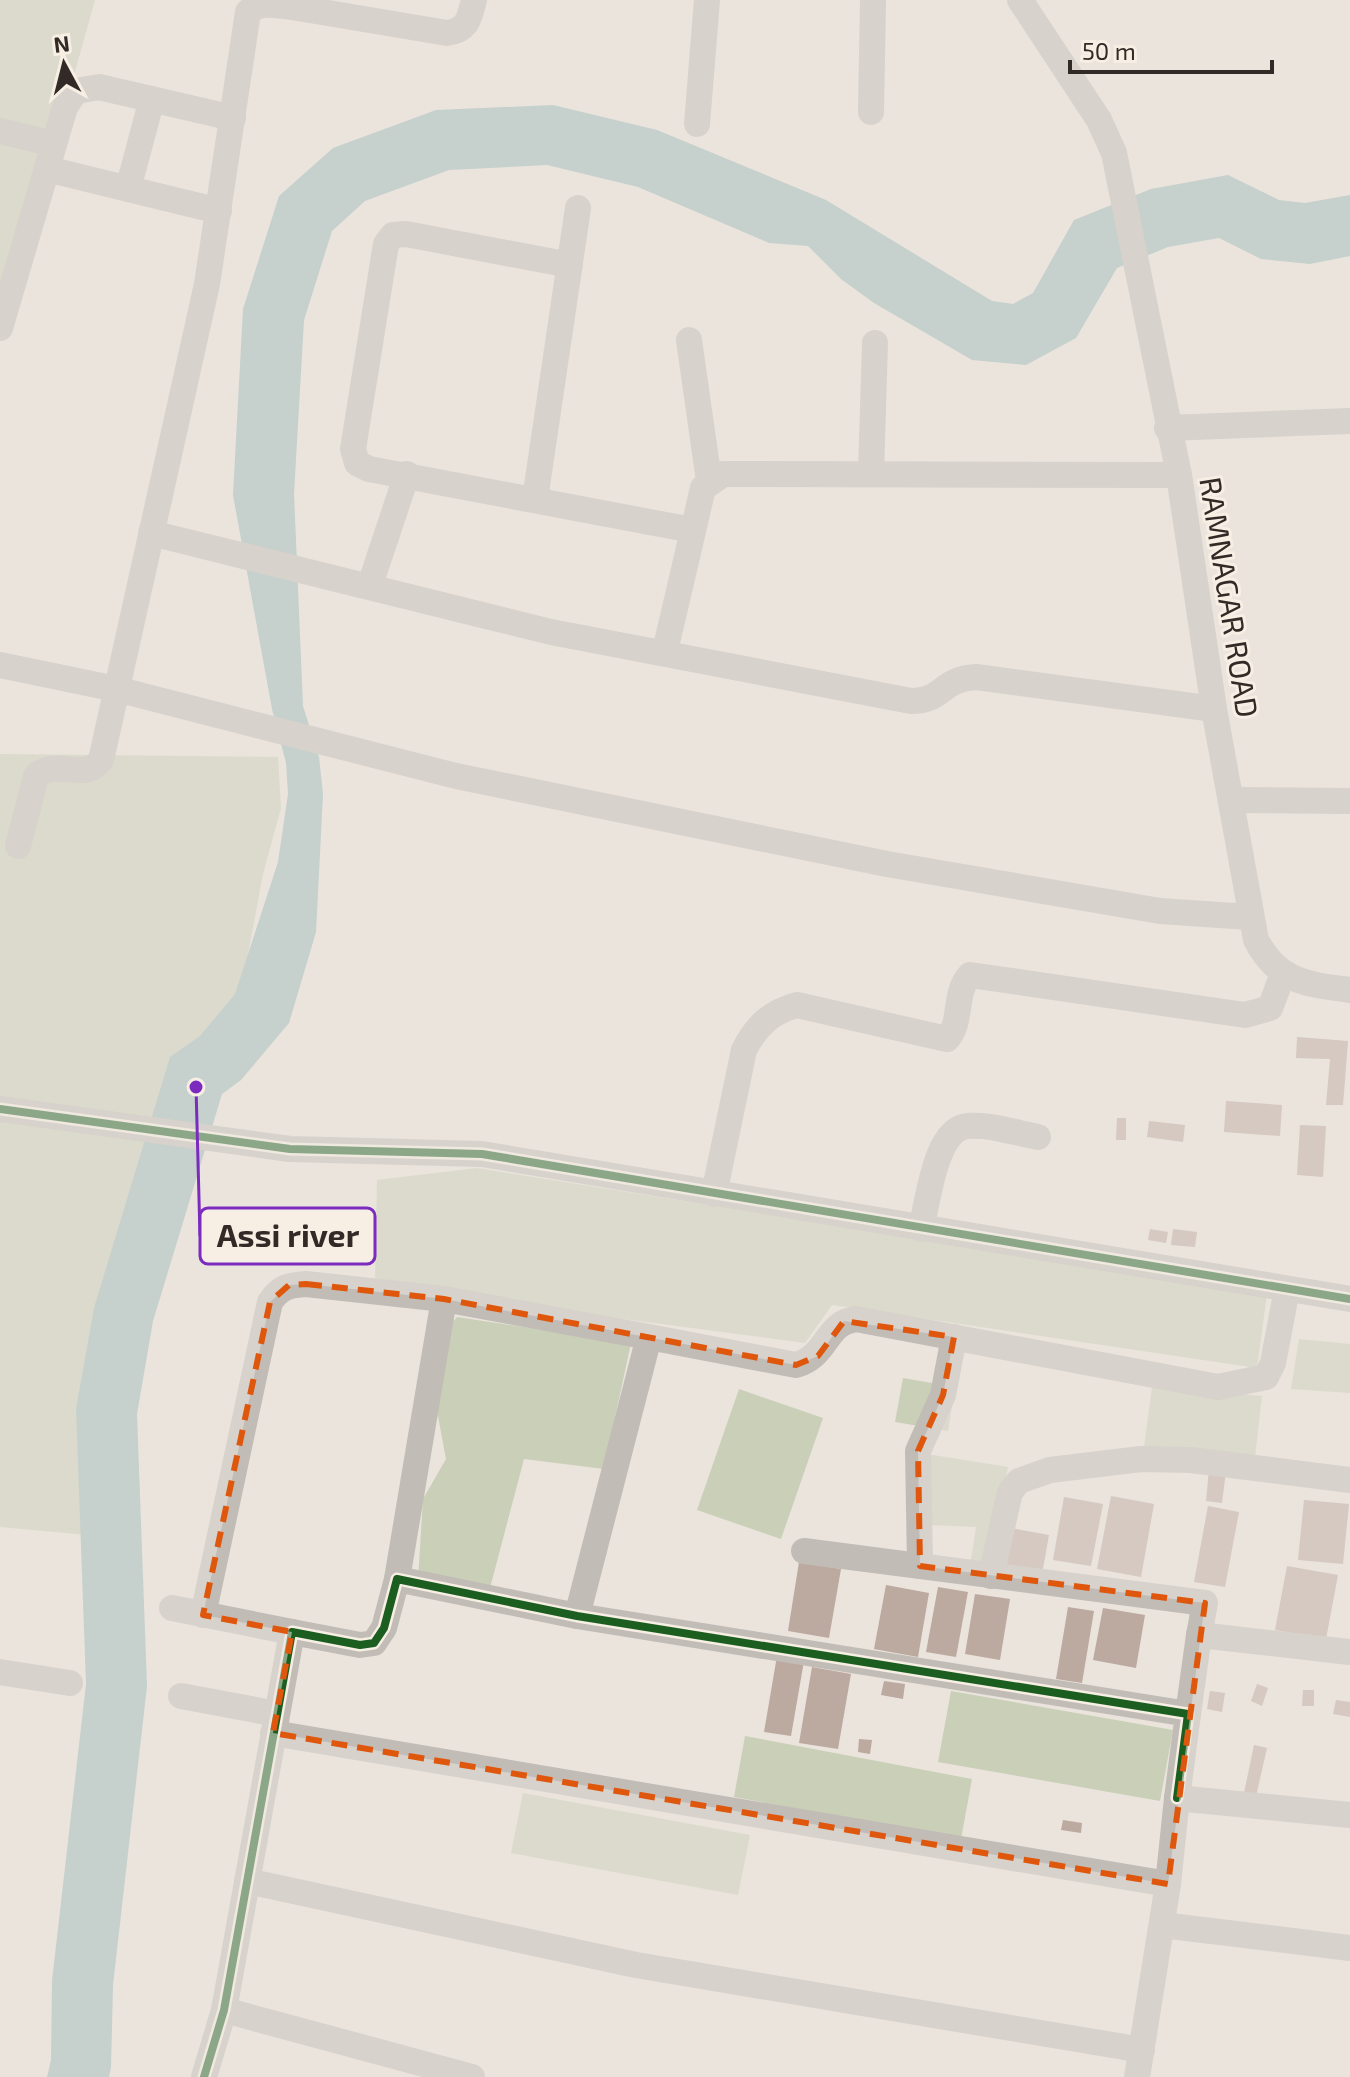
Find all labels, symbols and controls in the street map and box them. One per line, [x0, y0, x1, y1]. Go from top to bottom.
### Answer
north arrow [24, 24, 104, 104]
scale bar [1070, 24, 1272, 74]
text: N [52, 29, 71, 57]
text: 50 m [1082, 36, 1136, 65]
street label: RAMNAGAR ROAD [1193, 474, 1267, 720]
callout: Assi river [200, 1208, 375, 1264]
text: Assi river [217, 1215, 360, 1253]

